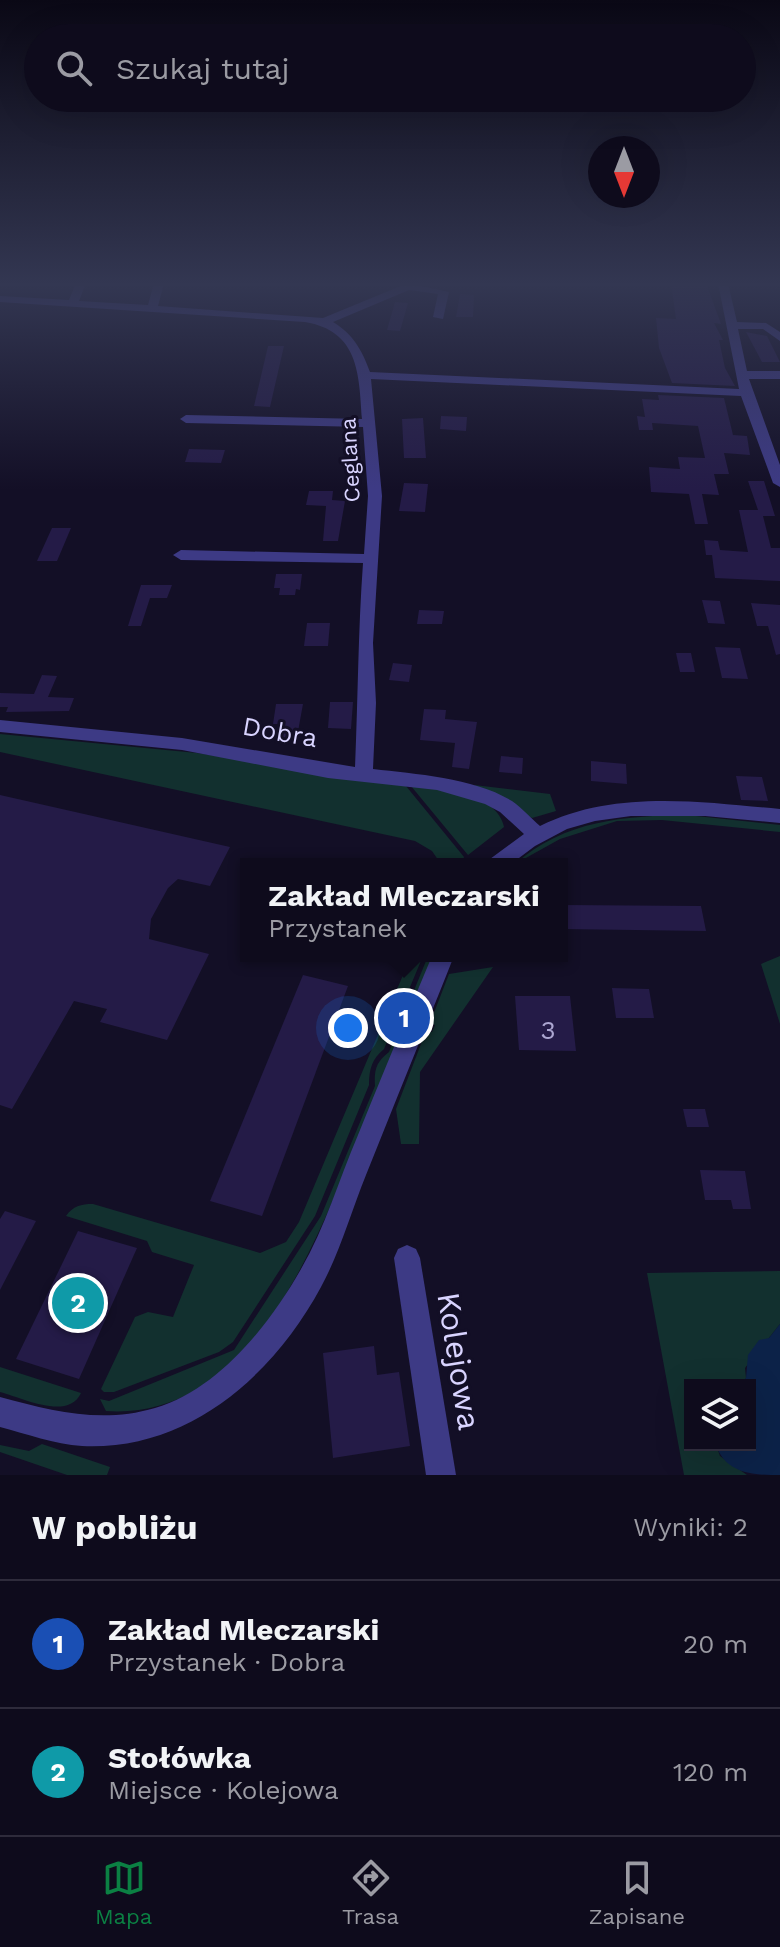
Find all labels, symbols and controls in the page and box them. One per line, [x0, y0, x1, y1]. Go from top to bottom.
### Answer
search box [24, 24, 756, 112]
icon: search [52, 46, 96, 90]
text: Szukaj tutaj [116, 51, 290, 86]
north arrow [588, 136, 660, 208]
street label: Ceglana [335, 417, 365, 503]
street label: Dobra [240, 711, 320, 753]
popup [240, 858, 568, 962]
text: Zakład Mleczarski [268, 878, 540, 913]
text: Przystanek [268, 913, 407, 943]
pin: 1 [378, 988, 430, 1048]
your location [328, 1008, 368, 1048]
house number: 3 [540, 1015, 556, 1045]
pin: 2 [52, 1273, 104, 1333]
street label: Kolejowa [429, 1289, 489, 1433]
map controls [684, 1379, 756, 1451]
button: layers [684, 1379, 756, 1451]
text: W pobliżu [32, 1507, 198, 1547]
text: Wyniki: 2 [633, 1512, 748, 1542]
text: Zakład Mleczarski [108, 1612, 379, 1647]
text: 1 [52, 1629, 64, 1659]
text: 20 m [683, 1629, 748, 1659]
text: Przystanek · Dobra [108, 1647, 345, 1677]
text: Stołówka [108, 1740, 251, 1775]
text: 2 [50, 1757, 66, 1787]
text: 120 m [673, 1757, 748, 1787]
text: Miejsce · Kolejowa [108, 1775, 339, 1805]
tab: Mapa [95, 1856, 152, 1929]
tab: Trasa [342, 1856, 399, 1929]
tab: Zapisane [589, 1856, 685, 1929]

